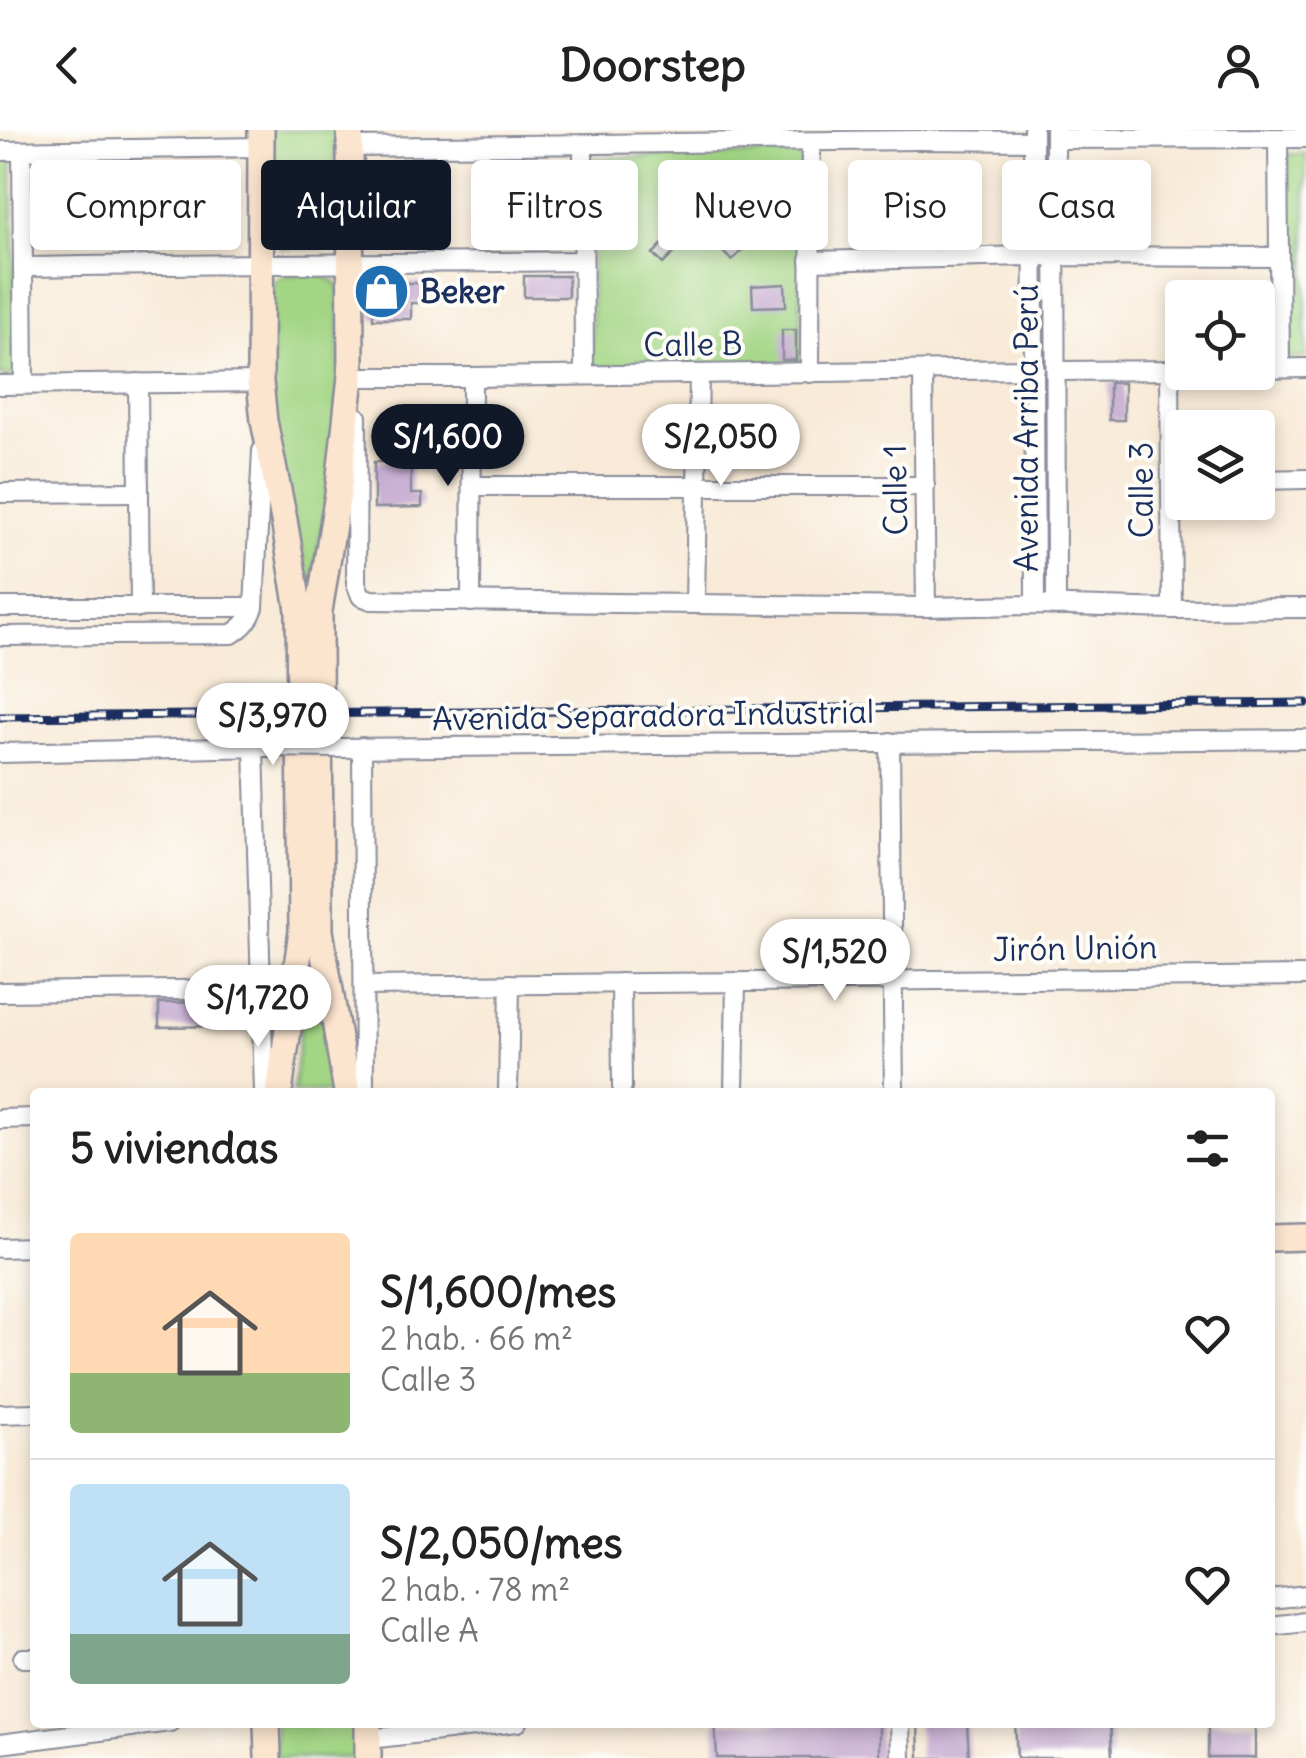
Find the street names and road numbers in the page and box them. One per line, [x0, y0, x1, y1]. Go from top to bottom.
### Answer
street label: Avenida Arriba Perú [1006, 284, 1047, 572]
street label: Calle B [643, 323, 743, 365]
street label: Calle 3 [1121, 442, 1162, 538]
street label: Calle 1 [874, 444, 916, 536]
street label: Avenida Separadora Industrial [432, 691, 874, 739]
street label: Jirón Unión [992, 926, 1158, 970]

